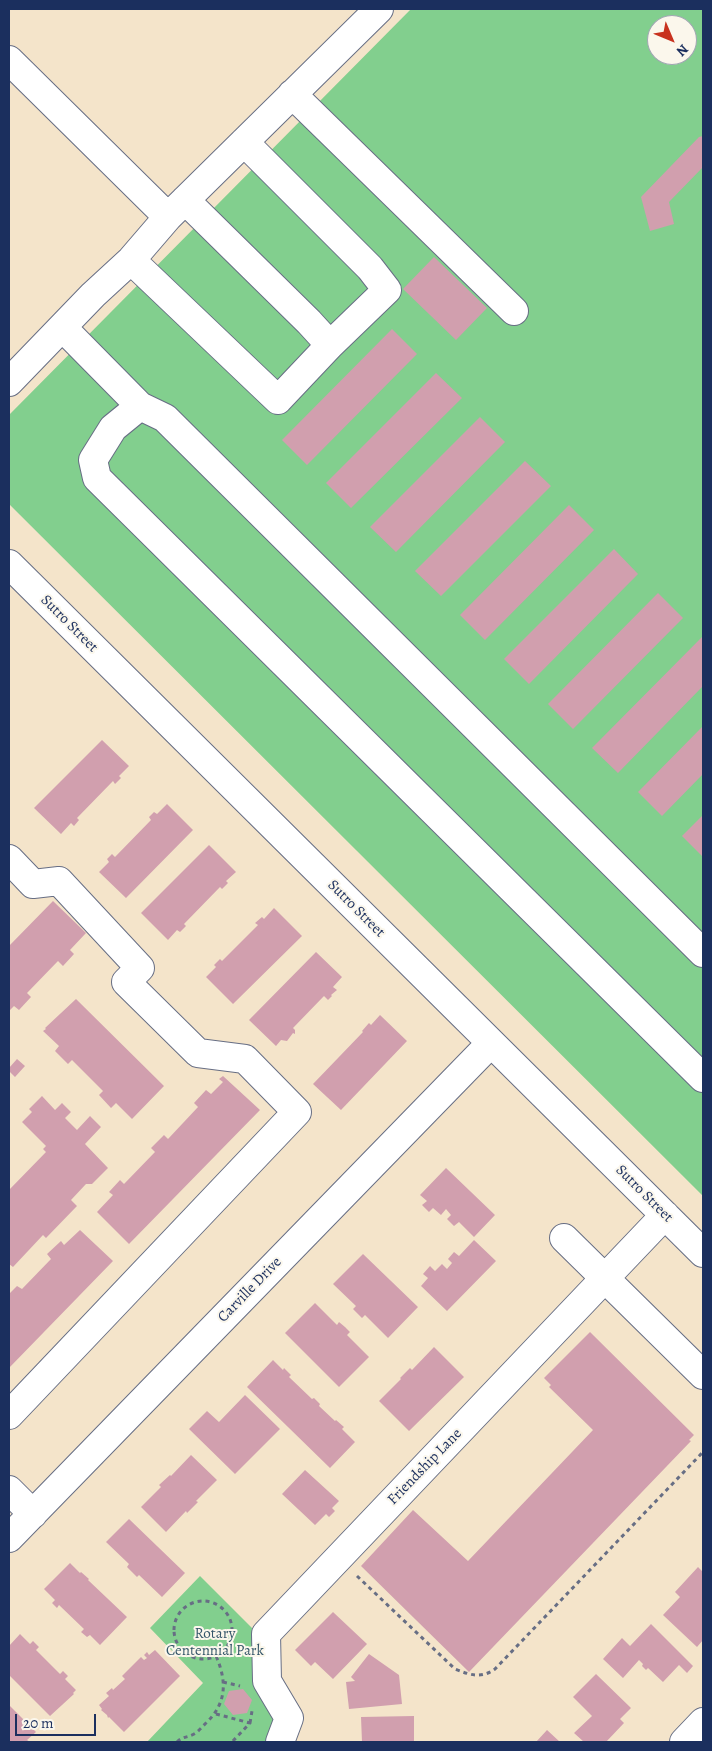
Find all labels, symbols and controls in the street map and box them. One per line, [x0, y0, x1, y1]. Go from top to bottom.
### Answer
north arrow [647, 15, 697, 65]
text: N [672, 40, 693, 61]
street label: Sutro Street [36, 591, 102, 657]
street label: Sutro Street [323, 876, 389, 942]
street label: Sutro Street [611, 1161, 677, 1227]
street label: Carville Drive [214, 1254, 286, 1326]
street label: Friendship Lane [384, 1425, 466, 1509]
park label: Rotary Centennial Park [166, 1625, 264, 1660]
scale bar [18, 1704, 99, 1736]
text: 20 m [23, 1713, 54, 1733]

